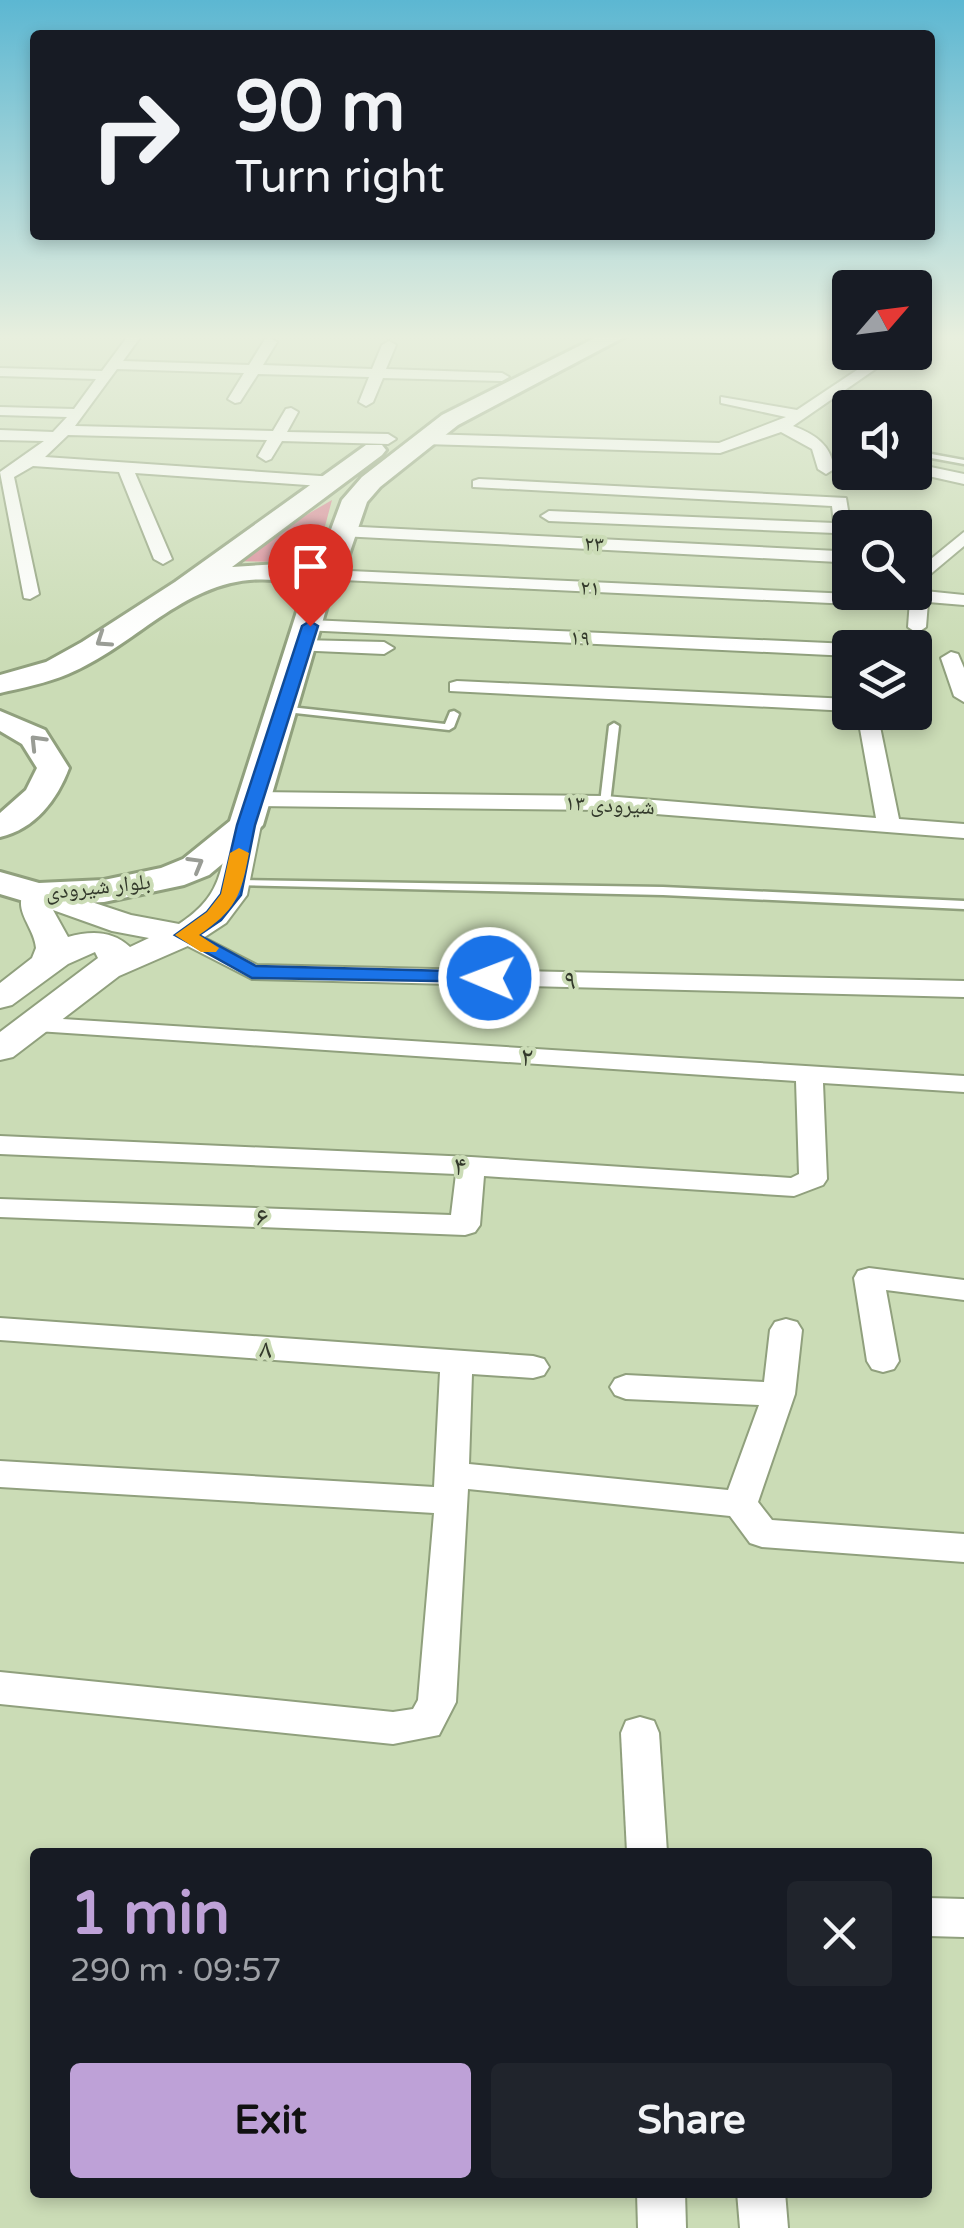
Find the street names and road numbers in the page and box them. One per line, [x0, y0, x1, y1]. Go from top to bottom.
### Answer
street label: ۲۳ [583, 531, 605, 558]
street label: ۲۱ [579, 575, 601, 601]
street label: ۱۹ [569, 625, 591, 651]
street label: شیرودی ۱۳ [564, 790, 656, 820]
street label: بلوار شیرودی [44, 869, 152, 905]
street label: ۹ [563, 963, 577, 997]
street label: ۲ [520, 1040, 534, 1074]
street label: ۴ [453, 1149, 467, 1183]
street label: ۶ [255, 1200, 269, 1234]
street label: ۸ [259, 1332, 273, 1366]

